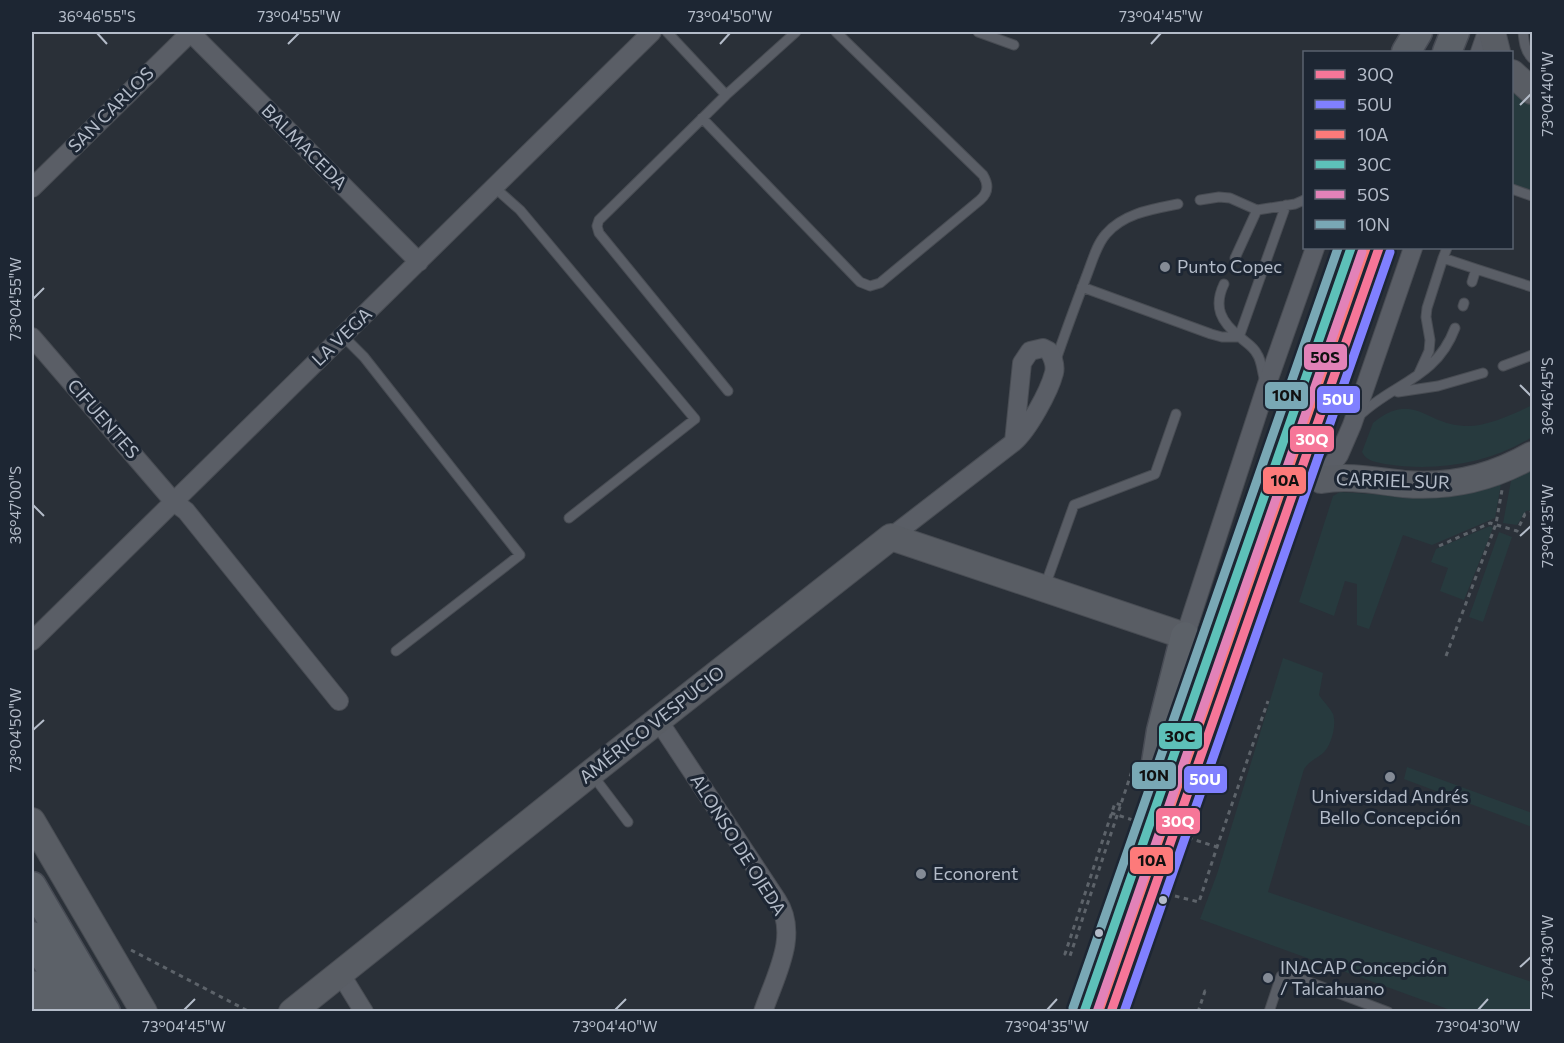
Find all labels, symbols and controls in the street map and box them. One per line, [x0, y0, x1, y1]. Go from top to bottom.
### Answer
text: 36°46'55"S [58, 7, 136, 25]
text: 73°04'55"W [257, 7, 341, 25]
text: 73°04'50"W [688, 7, 772, 25]
text: 73°04'45"W [1119, 7, 1203, 25]
legend [1303, 51, 1513, 249]
text: 73°04'40"W [1538, 52, 1556, 136]
street label: SAN CARLOS [63, 62, 158, 157]
text: 30Q [1357, 63, 1394, 85]
text: 50U [1357, 93, 1392, 115]
street label: BALMACEDA [257, 99, 352, 194]
text: 10A [1357, 123, 1388, 145]
text: 30C [1357, 153, 1391, 175]
text: 50S [1357, 183, 1390, 205]
text: 10N [1357, 213, 1390, 235]
place label: Punto Copec [1177, 255, 1282, 277]
text: 73°04'55"W [6, 257, 24, 341]
marker: Punto Copec [1158, 260, 1172, 274]
street label: LA VEGA [307, 302, 376, 370]
line badge: 50S [1303, 343, 1348, 371]
text: 50S [1310, 347, 1340, 366]
text: 36°46'45"S [1538, 357, 1556, 435]
street label: CIFUENTES [63, 374, 144, 462]
line badge: 10N [1264, 381, 1309, 410]
text: 10N [1272, 385, 1302, 404]
line badge: 50U [1316, 385, 1361, 414]
text: 50U [1322, 389, 1354, 408]
line badge: 30Q [1289, 425, 1335, 453]
text: 30Q [1296, 429, 1328, 448]
text: 36°47'00"S [6, 466, 24, 544]
line badge: 10A [1262, 466, 1307, 495]
street label: CARRIEL SUR [1336, 467, 1450, 493]
text: 10A [1271, 470, 1300, 489]
text: 73°04'35"W [1538, 484, 1556, 568]
street label: AMÉRICO VESPUCIO [574, 661, 728, 788]
text: 73°04'50"W [6, 688, 24, 772]
line badge: 30C [1158, 722, 1203, 750]
text: 30C [1165, 726, 1196, 745]
line badge: 10N [1131, 761, 1177, 790]
text: 10N [1139, 765, 1169, 784]
line badge: 50U [1183, 765, 1228, 794]
text: 50U [1189, 769, 1221, 788]
street label: ALONSO DE OJEDA [686, 770, 791, 919]
marker: Universidad Andrés Bello Concepción [1383, 770, 1397, 784]
place label: Universidad Andrés Bello Concepción [1311, 785, 1469, 828]
line badge: 30Q [1155, 807, 1201, 835]
text: 30Q [1162, 811, 1194, 830]
line badge: 10A [1129, 846, 1174, 875]
text: 10A [1138, 850, 1167, 869]
place label: Econorent [933, 862, 1018, 884]
marker: Econorent [914, 867, 928, 881]
unlabelled marker [1157, 894, 1169, 906]
text: 73°04'30"W [1538, 915, 1556, 999]
unlabelled marker [1093, 927, 1105, 939]
place label: INACAP Concepción / Talcahuano [1280, 956, 1447, 999]
marker: INACAP Concepción / Talcahuano [1261, 971, 1275, 985]
text: 73°04'45"W [142, 1017, 226, 1035]
text: 73°04'40"W [573, 1017, 657, 1035]
text: 73°04'35"W [1005, 1017, 1089, 1035]
text: 73°04'30"W [1436, 1017, 1520, 1035]

